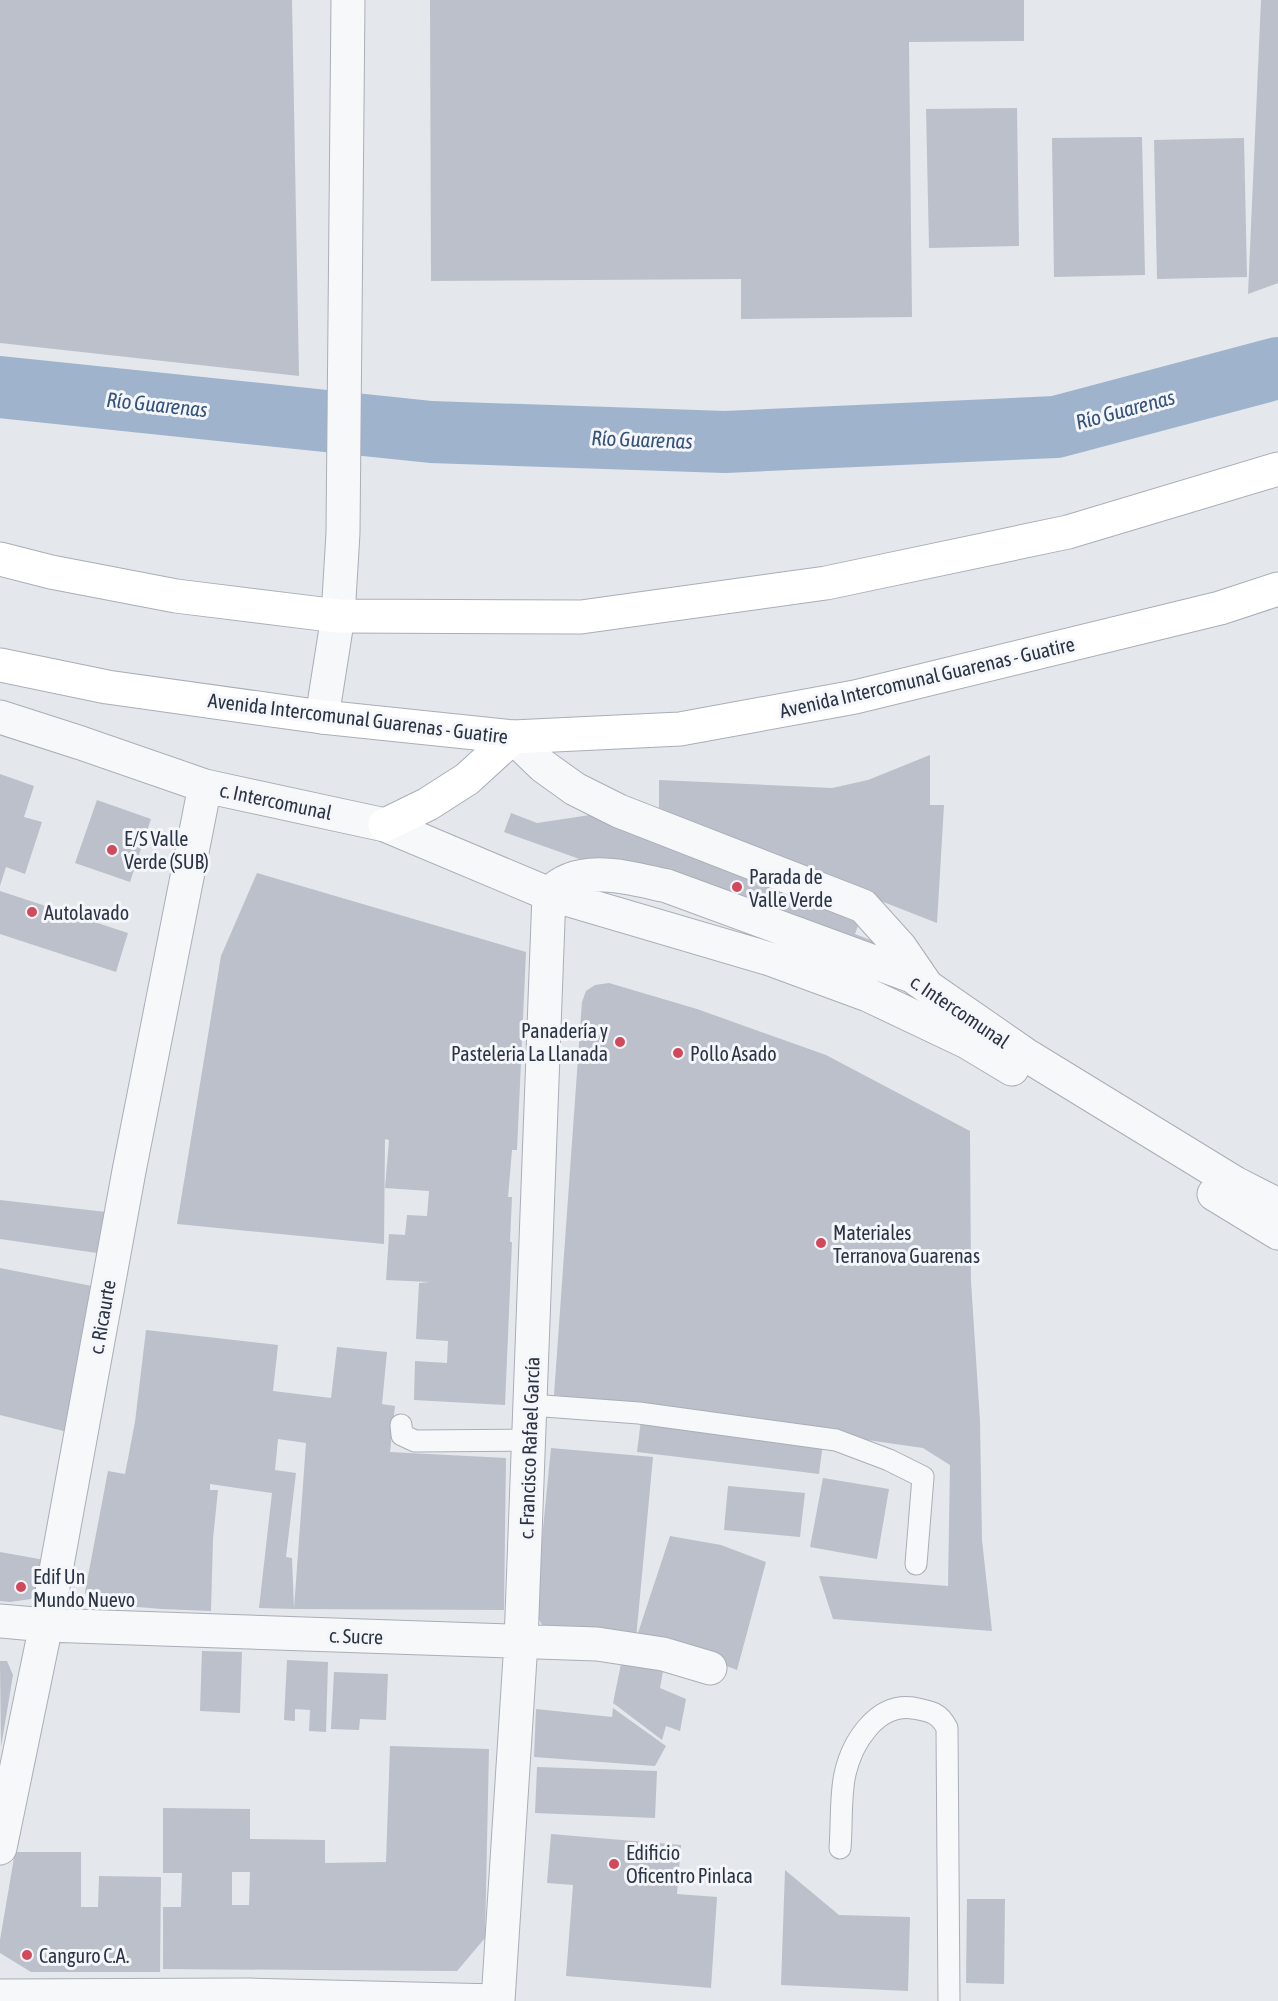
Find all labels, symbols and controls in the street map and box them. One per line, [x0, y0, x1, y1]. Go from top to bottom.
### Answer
water label: Río Guarenas [1073, 384, 1177, 434]
water label: Río Guarenas [105, 387, 209, 421]
water label: Río Guarenas [591, 425, 693, 453]
street label: Avenida Intercomunal Guarenas - Guatire [777, 632, 1077, 722]
street label: Avenida Intercomunal Guarenas - Guatire [207, 688, 509, 748]
street label: c. Intercomunal [218, 778, 335, 824]
place label: E/S Valle Verde (SUB) [124, 827, 209, 873]
marker: E/S Valle Verde (SUB) [105, 843, 119, 857]
place label: Parada de Valle Verde [749, 865, 832, 911]
marker: Parada de Valle Verde [730, 880, 744, 894]
place label: Autolavado [44, 901, 129, 924]
marker: Autolavado [25, 905, 39, 919]
street label: c. Intercomunal [906, 970, 1014, 1053]
place label: Panadería y Pasteleria La Llanada [451, 1019, 608, 1065]
marker: Panadería y Pasteleria La Llanada [613, 1035, 627, 1049]
place label: Pollo Asado [690, 1042, 777, 1065]
marker: Pollo Asado [671, 1046, 685, 1060]
place label: Materiales Terranova Guarenas [833, 1221, 980, 1267]
marker: Materiales Terranova Guarenas [814, 1236, 828, 1250]
street label: c. Ricaurte [84, 1278, 120, 1356]
street label: c. Francisco Rafael García [514, 1356, 544, 1540]
place label: Edif Un Mundo Nuevo [33, 1565, 135, 1611]
marker: Edif Un Mundo Nuevo [14, 1580, 28, 1594]
street label: c. Sucre [329, 1624, 383, 1648]
place label: Edificio Oficentro Pinlaca [626, 1841, 753, 1887]
marker: Edificio Oficentro Pinlaca [607, 1857, 621, 1871]
place label: Canguro C.A. [39, 1944, 129, 1967]
marker: Canguro C.A. [20, 1948, 34, 1962]

